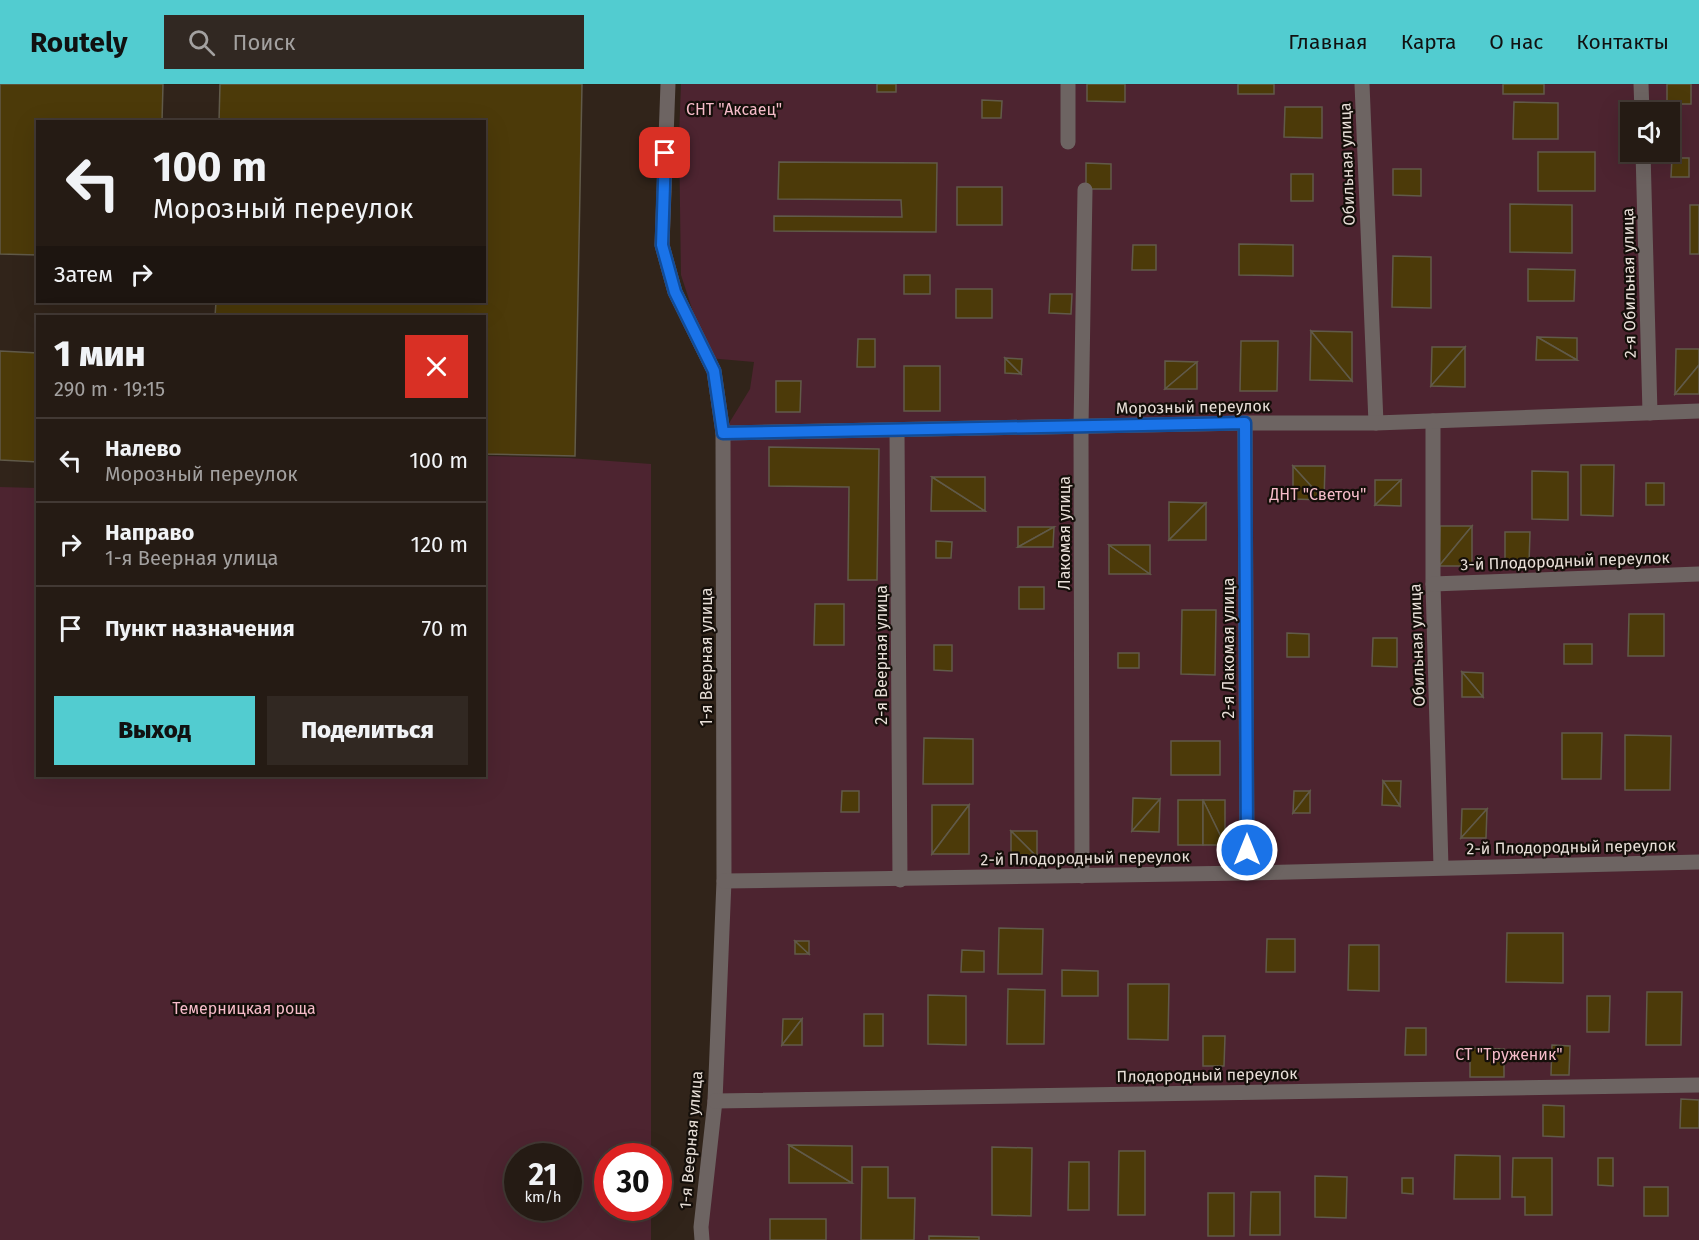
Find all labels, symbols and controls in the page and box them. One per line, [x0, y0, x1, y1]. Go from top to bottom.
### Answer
search box [164, 15, 584, 69]
text: Routely [30, 26, 128, 59]
icon: search [185, 26, 218, 59]
text: Поиск [233, 29, 295, 56]
text: Главная [1288, 29, 1368, 55]
text: Карта [1401, 29, 1456, 55]
text: О нас [1489, 29, 1543, 55]
text: Контакты [1576, 29, 1669, 55]
park label: СНТ "Аксаец" [686, 100, 782, 119]
street label: Обильная улица [1335, 102, 1359, 226]
map controls [1620, 102, 1680, 162]
button: sound [1620, 102, 1680, 162]
pin [639, 127, 690, 178]
icon: arrive [648, 136, 681, 169]
text: 100 m [153, 142, 267, 192]
icon: left [54, 144, 132, 222]
text: Морозный переулок [153, 193, 413, 225]
street label: 2-я Обильная улица [1618, 208, 1640, 358]
icon: right [125, 258, 158, 291]
text: Затем [54, 261, 113, 288]
text: 1 мин [54, 332, 146, 376]
button: close [405, 335, 468, 398]
text: 290 m · 19:15 [54, 377, 165, 401]
street label: Морозный переулок [1116, 396, 1271, 418]
text: Налево [105, 435, 181, 462]
icon: left [54, 444, 87, 477]
text: 100 m [409, 447, 468, 474]
text: Морозный переулок [105, 462, 298, 486]
street label: Лакомая улица [1055, 476, 1074, 590]
park label: ДНТ "Светоч" [1269, 485, 1366, 504]
text: Направо [105, 519, 194, 546]
icon: right [54, 528, 87, 561]
text: 120 m [411, 531, 468, 558]
text: 1-я Веерная улица [105, 546, 278, 570]
street label: 3-й Плодородный переулок [1460, 548, 1671, 574]
street label: 2-я Лакомая улица [1219, 577, 1238, 719]
street label: Обильная улица [1405, 583, 1429, 707]
street label: 2-я Веерная улица [872, 585, 891, 725]
street label: 1-я Веерная улица [697, 588, 716, 726]
icon: arrive [54, 612, 87, 645]
text: Пункт назначения [105, 615, 295, 642]
text: 70 m [422, 615, 468, 642]
button: Выход [54, 696, 255, 765]
button: Поделиться [267, 696, 468, 765]
position arrow [1215, 818, 1279, 882]
street label: 2-й Плодородный переулок [1466, 836, 1676, 858]
street label: 2-й Плодородный переулок [980, 847, 1190, 869]
park label: Темерницкая роща [172, 999, 316, 1018]
park label: СТ "Труженик" [1455, 1045, 1563, 1064]
street label: Плодородный переулок [1116, 1064, 1298, 1086]
street label: 1-я Веерная улица [675, 1070, 707, 1210]
speed limit sign: 30 [594, 1143, 672, 1221]
text: 21 [529, 1157, 557, 1193]
text: km/h [524, 1188, 562, 1206]

